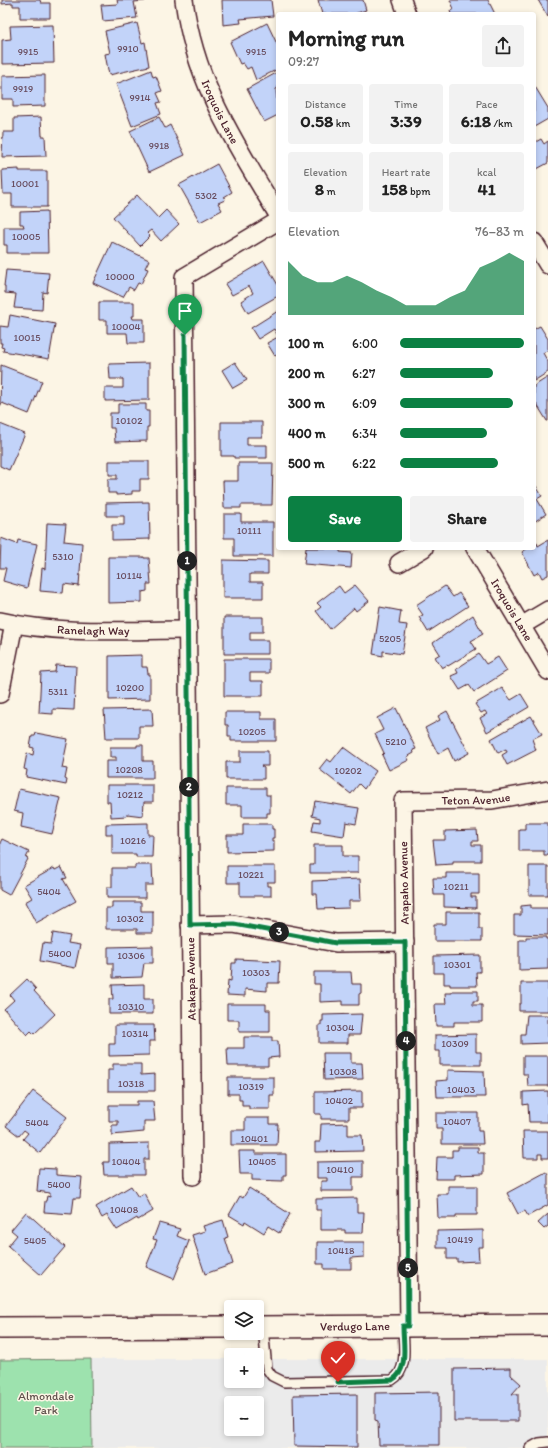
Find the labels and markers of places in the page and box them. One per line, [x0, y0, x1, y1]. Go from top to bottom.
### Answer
pin [168, 294, 202, 335]
pin: 1 [177, 551, 197, 571]
pin: 2 [179, 777, 199, 797]
pin: 3 [269, 922, 289, 942]
pin: 4 [396, 1031, 416, 1051]
pin: 5 [398, 1258, 418, 1278]
pin [321, 1341, 355, 1382]

